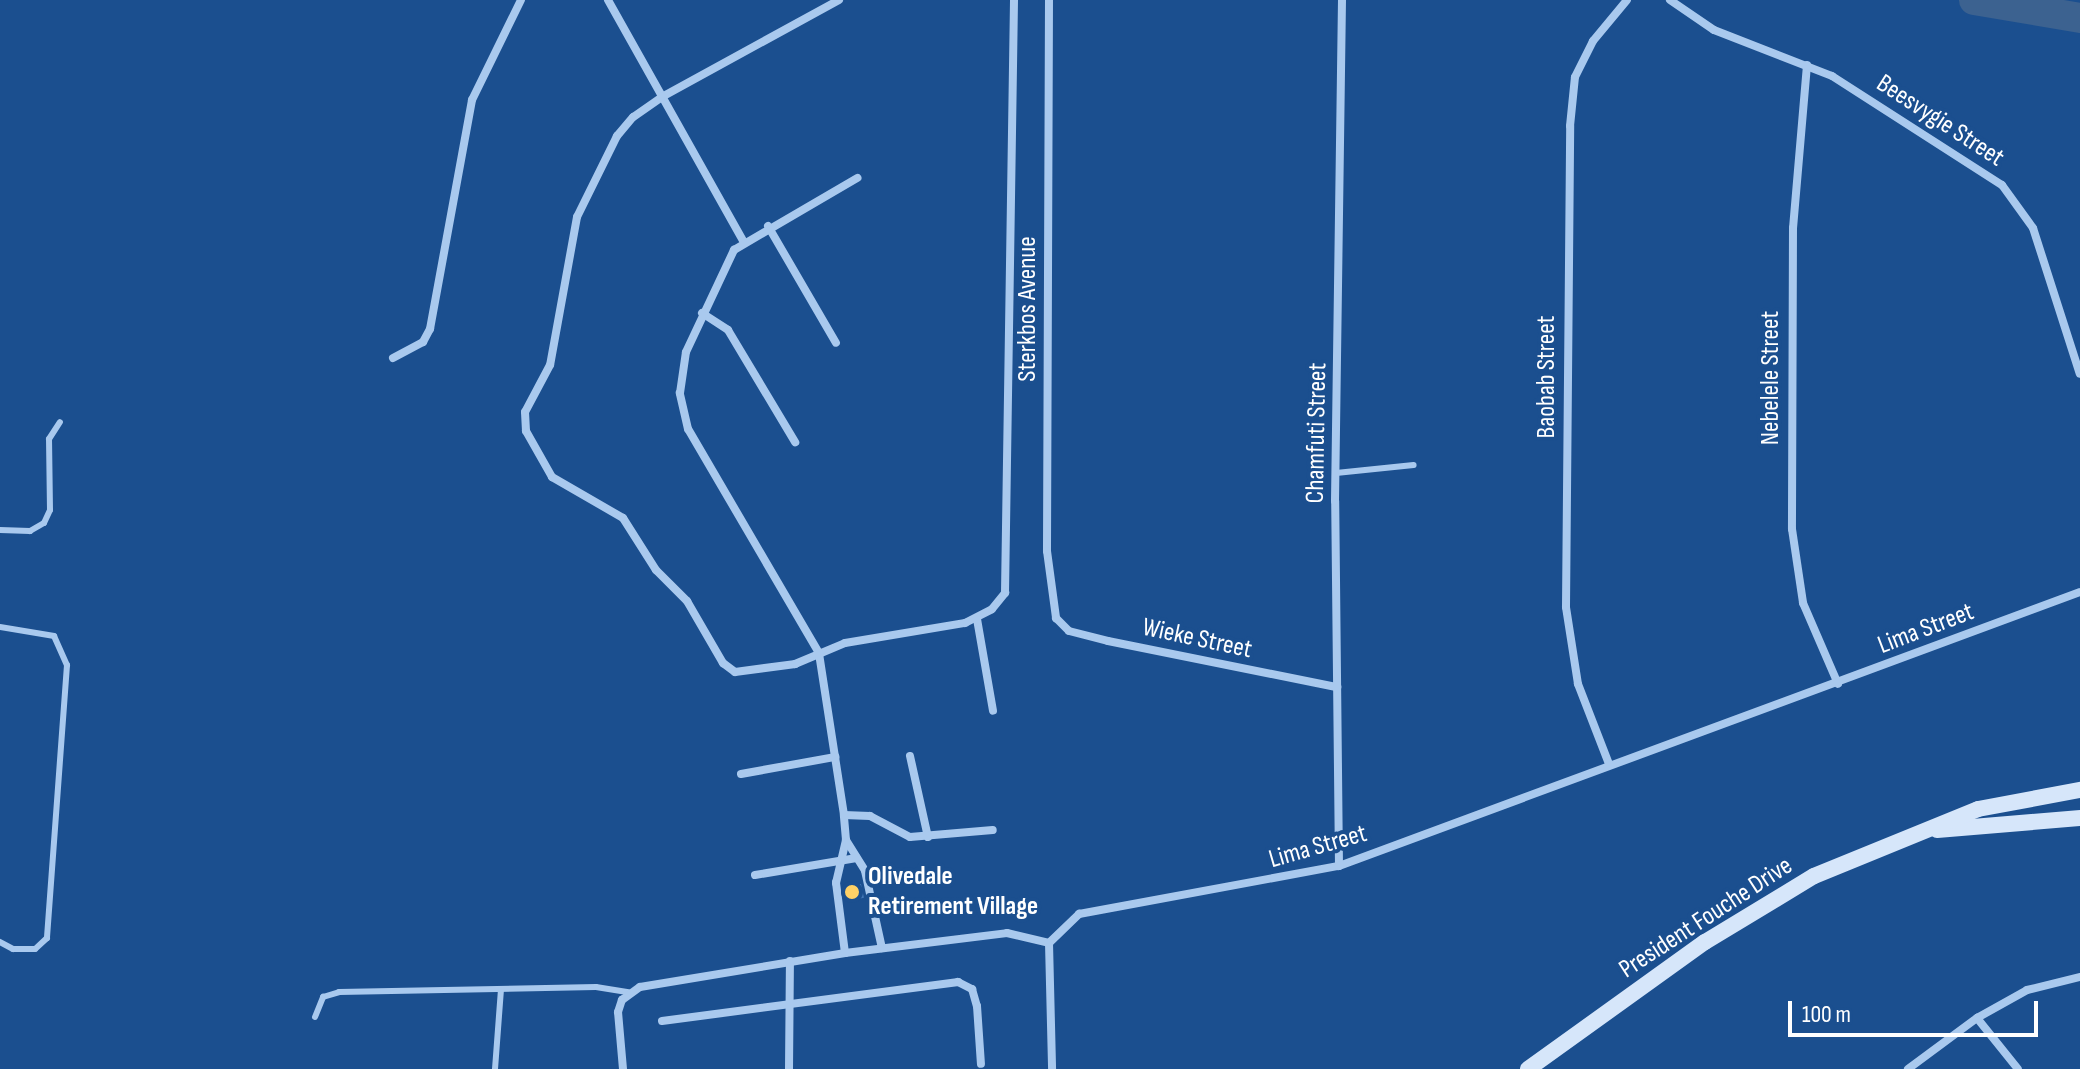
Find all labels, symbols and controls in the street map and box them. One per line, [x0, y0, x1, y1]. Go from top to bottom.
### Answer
street label: Beesvygie Street [1870, 68, 2010, 174]
street label: Sterkbos Avenue [1012, 236, 1044, 382]
street label: Nebelele Street [1755, 311, 1787, 445]
street label: Baobab Street [1531, 315, 1563, 439]
street label: Chamfuti Street [1300, 362, 1334, 504]
street label: Lima Street [1874, 596, 1978, 662]
street label: Wieke Street [1139, 612, 1255, 666]
street label: Lima Street [1266, 818, 1370, 876]
street label: President Fouche Drive [1614, 850, 1798, 986]
place label: Olivedale Retirement Village [868, 861, 1038, 922]
marker: Olivedale Retirement Village [843, 883, 861, 901]
scale bar [1792, 985, 2042, 1035]
text: 100 m [1802, 1000, 1851, 1029]

